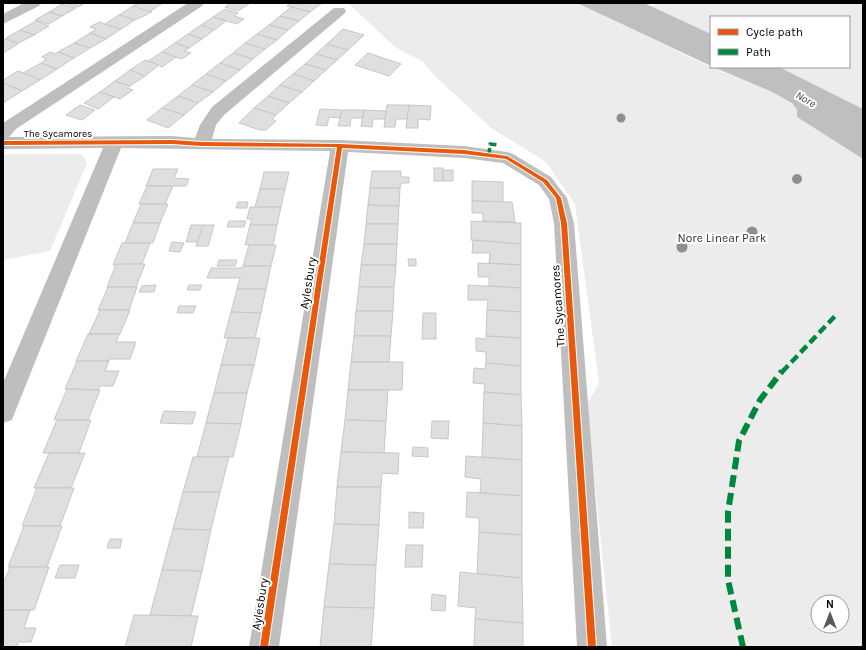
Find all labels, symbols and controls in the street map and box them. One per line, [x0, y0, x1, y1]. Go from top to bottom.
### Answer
legend [710, 16, 850, 68]
text: Cycle path [746, 25, 803, 39]
text: Path [746, 45, 771, 59]
water label: Nore [793, 89, 818, 110]
street label: The Sycamores [24, 128, 92, 140]
park label: Nore Linear Park [678, 231, 767, 245]
street label: Aylesbury [297, 256, 319, 310]
street label: The Sycamores [548, 264, 568, 348]
street label: Aylesbury [249, 577, 271, 631]
north arrow [810, 594, 850, 634]
text: N [826, 598, 834, 611]

